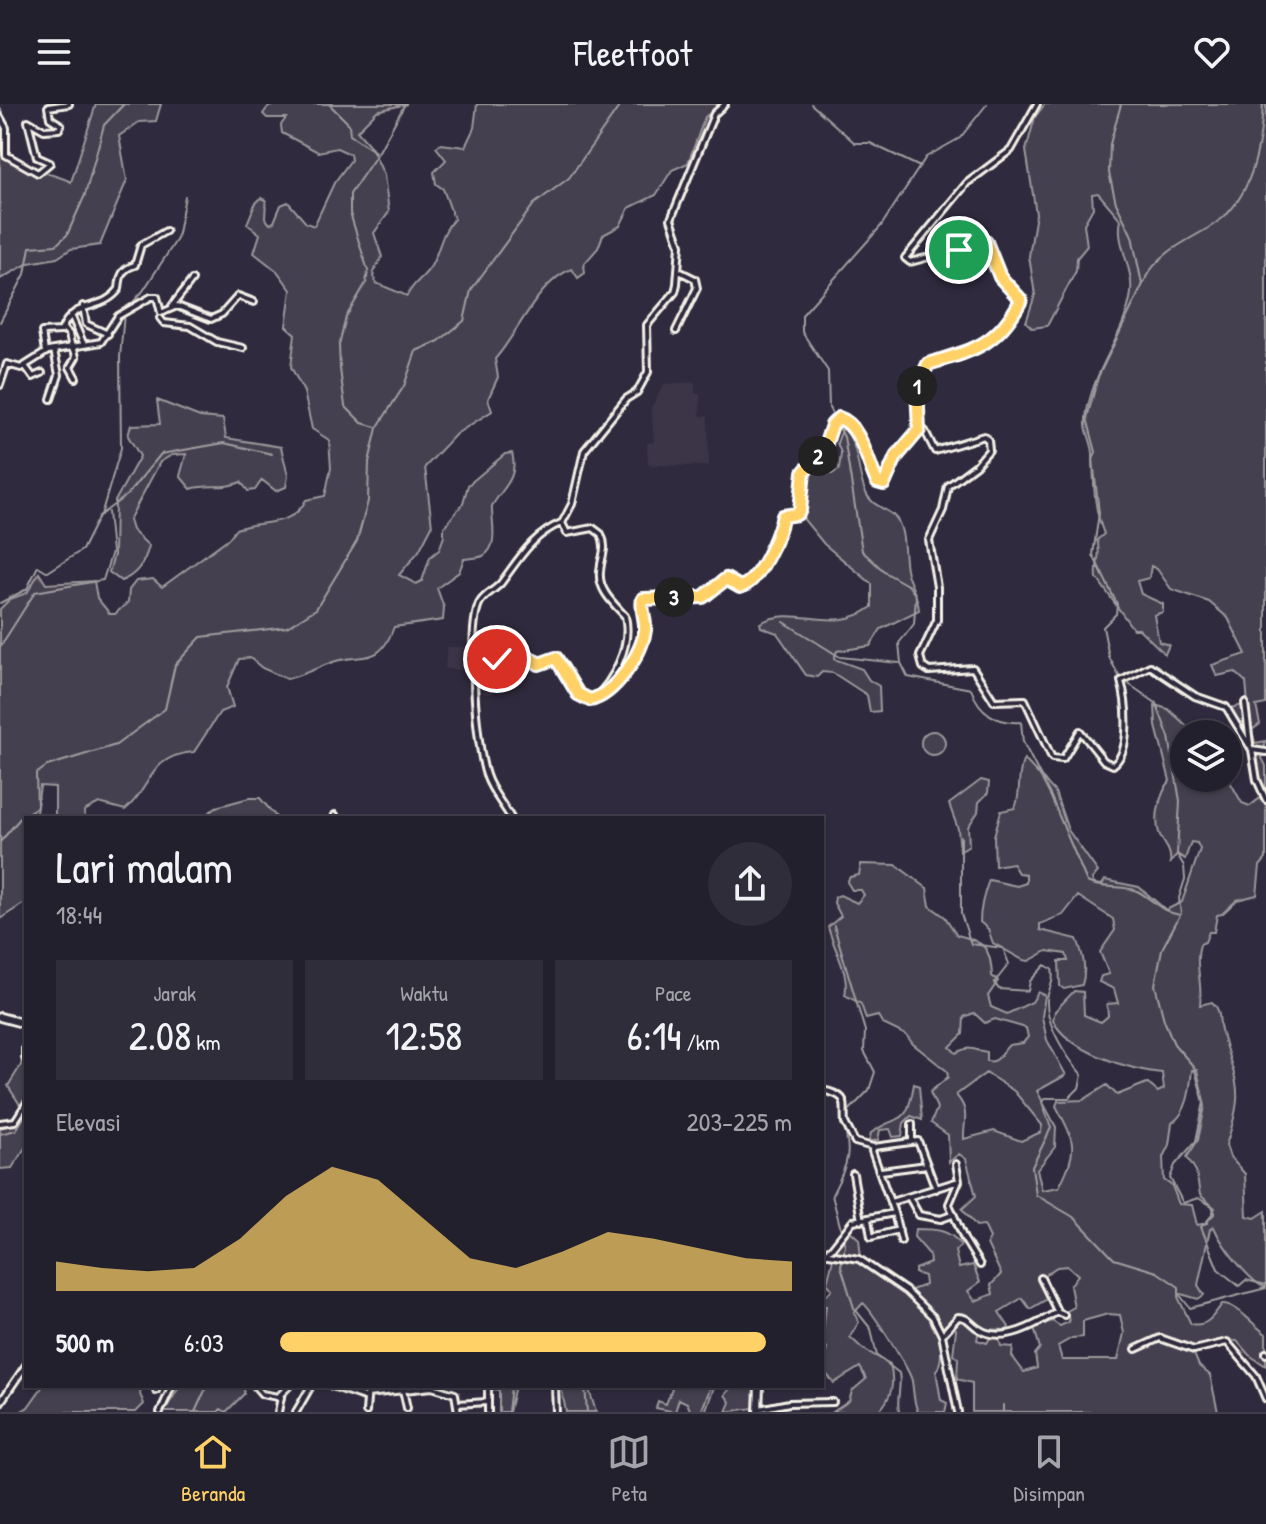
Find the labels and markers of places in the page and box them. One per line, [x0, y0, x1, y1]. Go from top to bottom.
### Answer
pin [925, 216, 993, 284]
pin: 1 [897, 366, 937, 406]
pin: 2 [798, 436, 838, 476]
pin: 3 [654, 577, 694, 617]
pin [463, 625, 531, 693]

